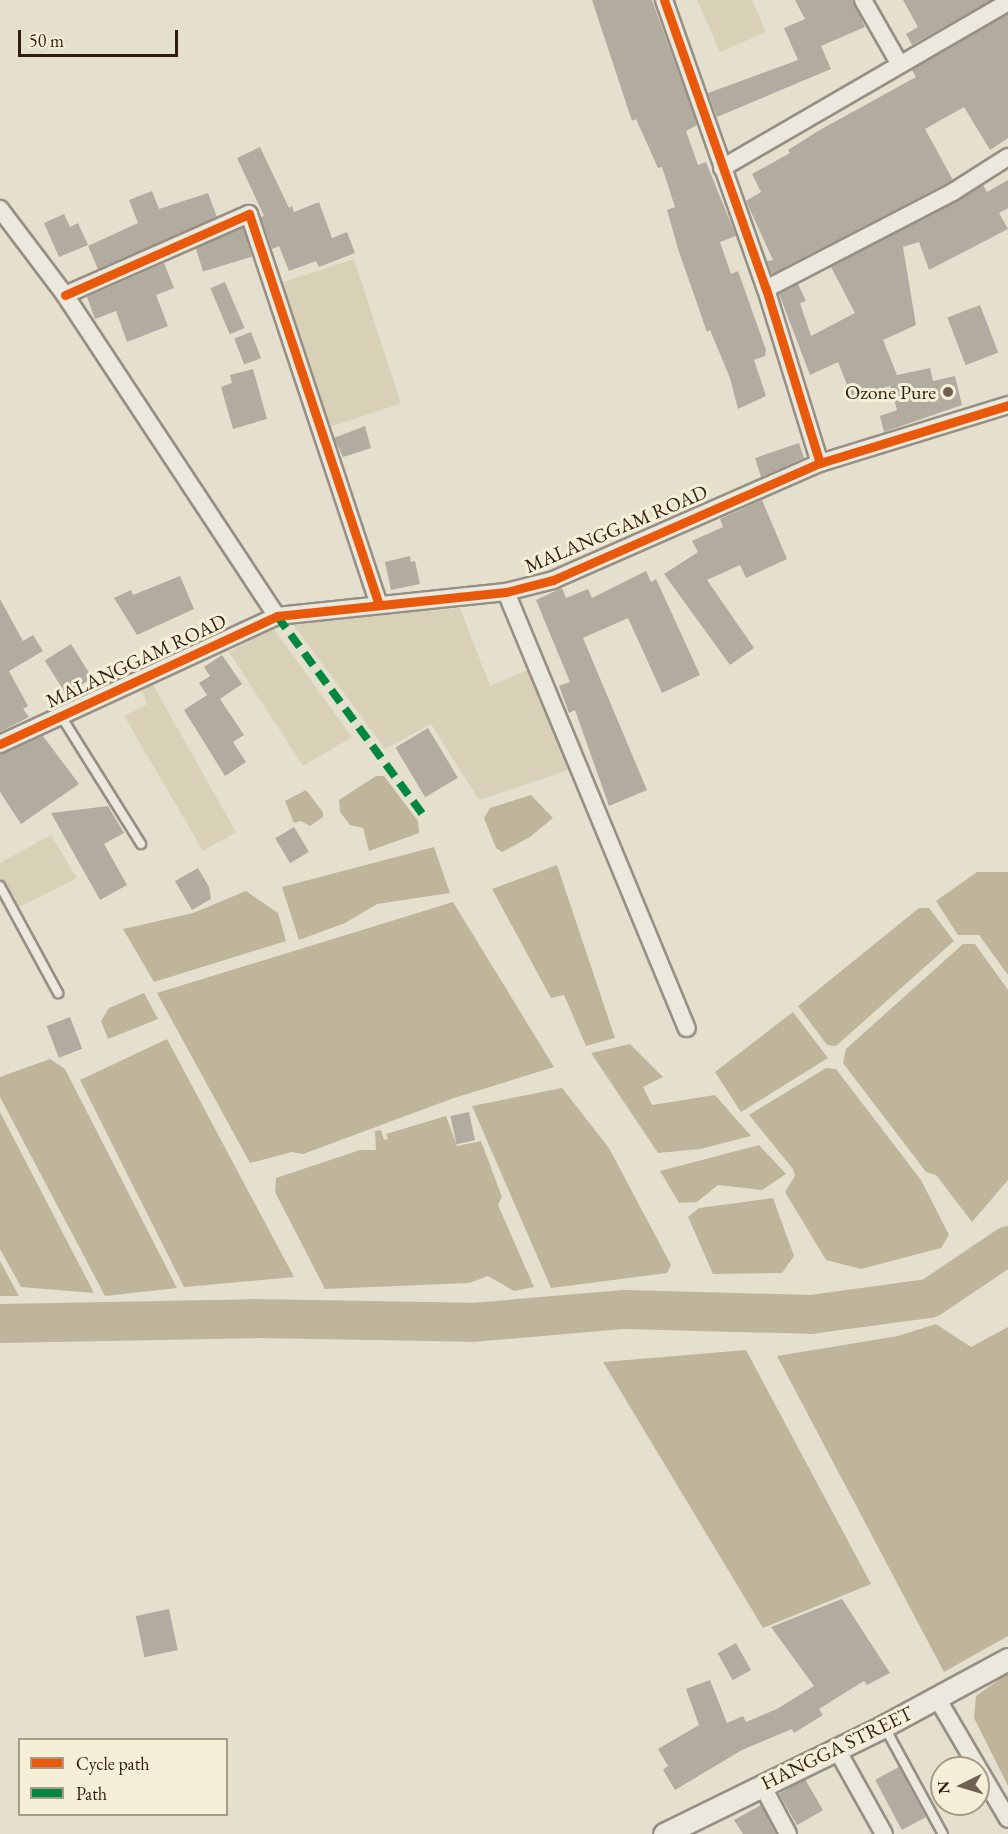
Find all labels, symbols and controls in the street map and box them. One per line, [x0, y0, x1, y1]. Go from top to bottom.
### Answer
scale bar [21, 18, 182, 56]
text: 50 m [29, 29, 64, 52]
place label: Ozone Pure [845, 380, 936, 404]
marker: Ozone Pure [941, 385, 955, 399]
street label: MALANGGAM ROAD [521, 480, 711, 578]
street label: MALANGGAM ROAD [42, 609, 230, 713]
street label: HANGGA STREET [757, 1701, 917, 1795]
legend [18, 1738, 228, 1816]
text: Cycle path [76, 1752, 150, 1775]
north arrow [930, 1756, 990, 1816]
text: N [933, 1780, 955, 1795]
text: Path [76, 1782, 107, 1805]

